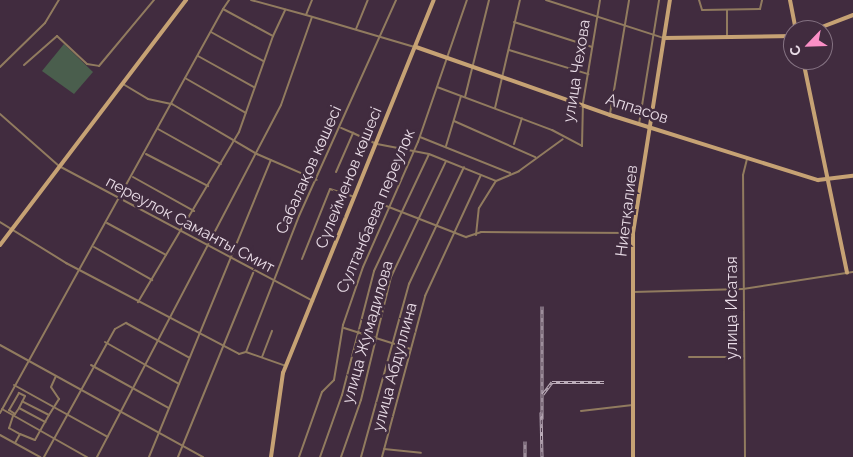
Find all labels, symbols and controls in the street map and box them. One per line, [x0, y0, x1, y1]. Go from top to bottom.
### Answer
street label: улица Чехова [559, 18, 595, 124]
north arrow [783, 20, 833, 70]
text: С [786, 43, 804, 58]
street label: Аппасов [603, 90, 671, 128]
street label: Сабалақов көшесі [272, 103, 346, 237]
street label: Сүлейменов көшесі [312, 104, 386, 252]
street label: Султанбаева переулок [333, 126, 419, 296]
street label: Ниетқалиев [612, 164, 642, 258]
street label: переулок Саманты Смит [102, 172, 278, 278]
street label: улица Исатая [722, 256, 742, 360]
street label: улица Жумадилова [338, 258, 398, 406]
street label: улица Абдуллина [369, 300, 421, 434]

